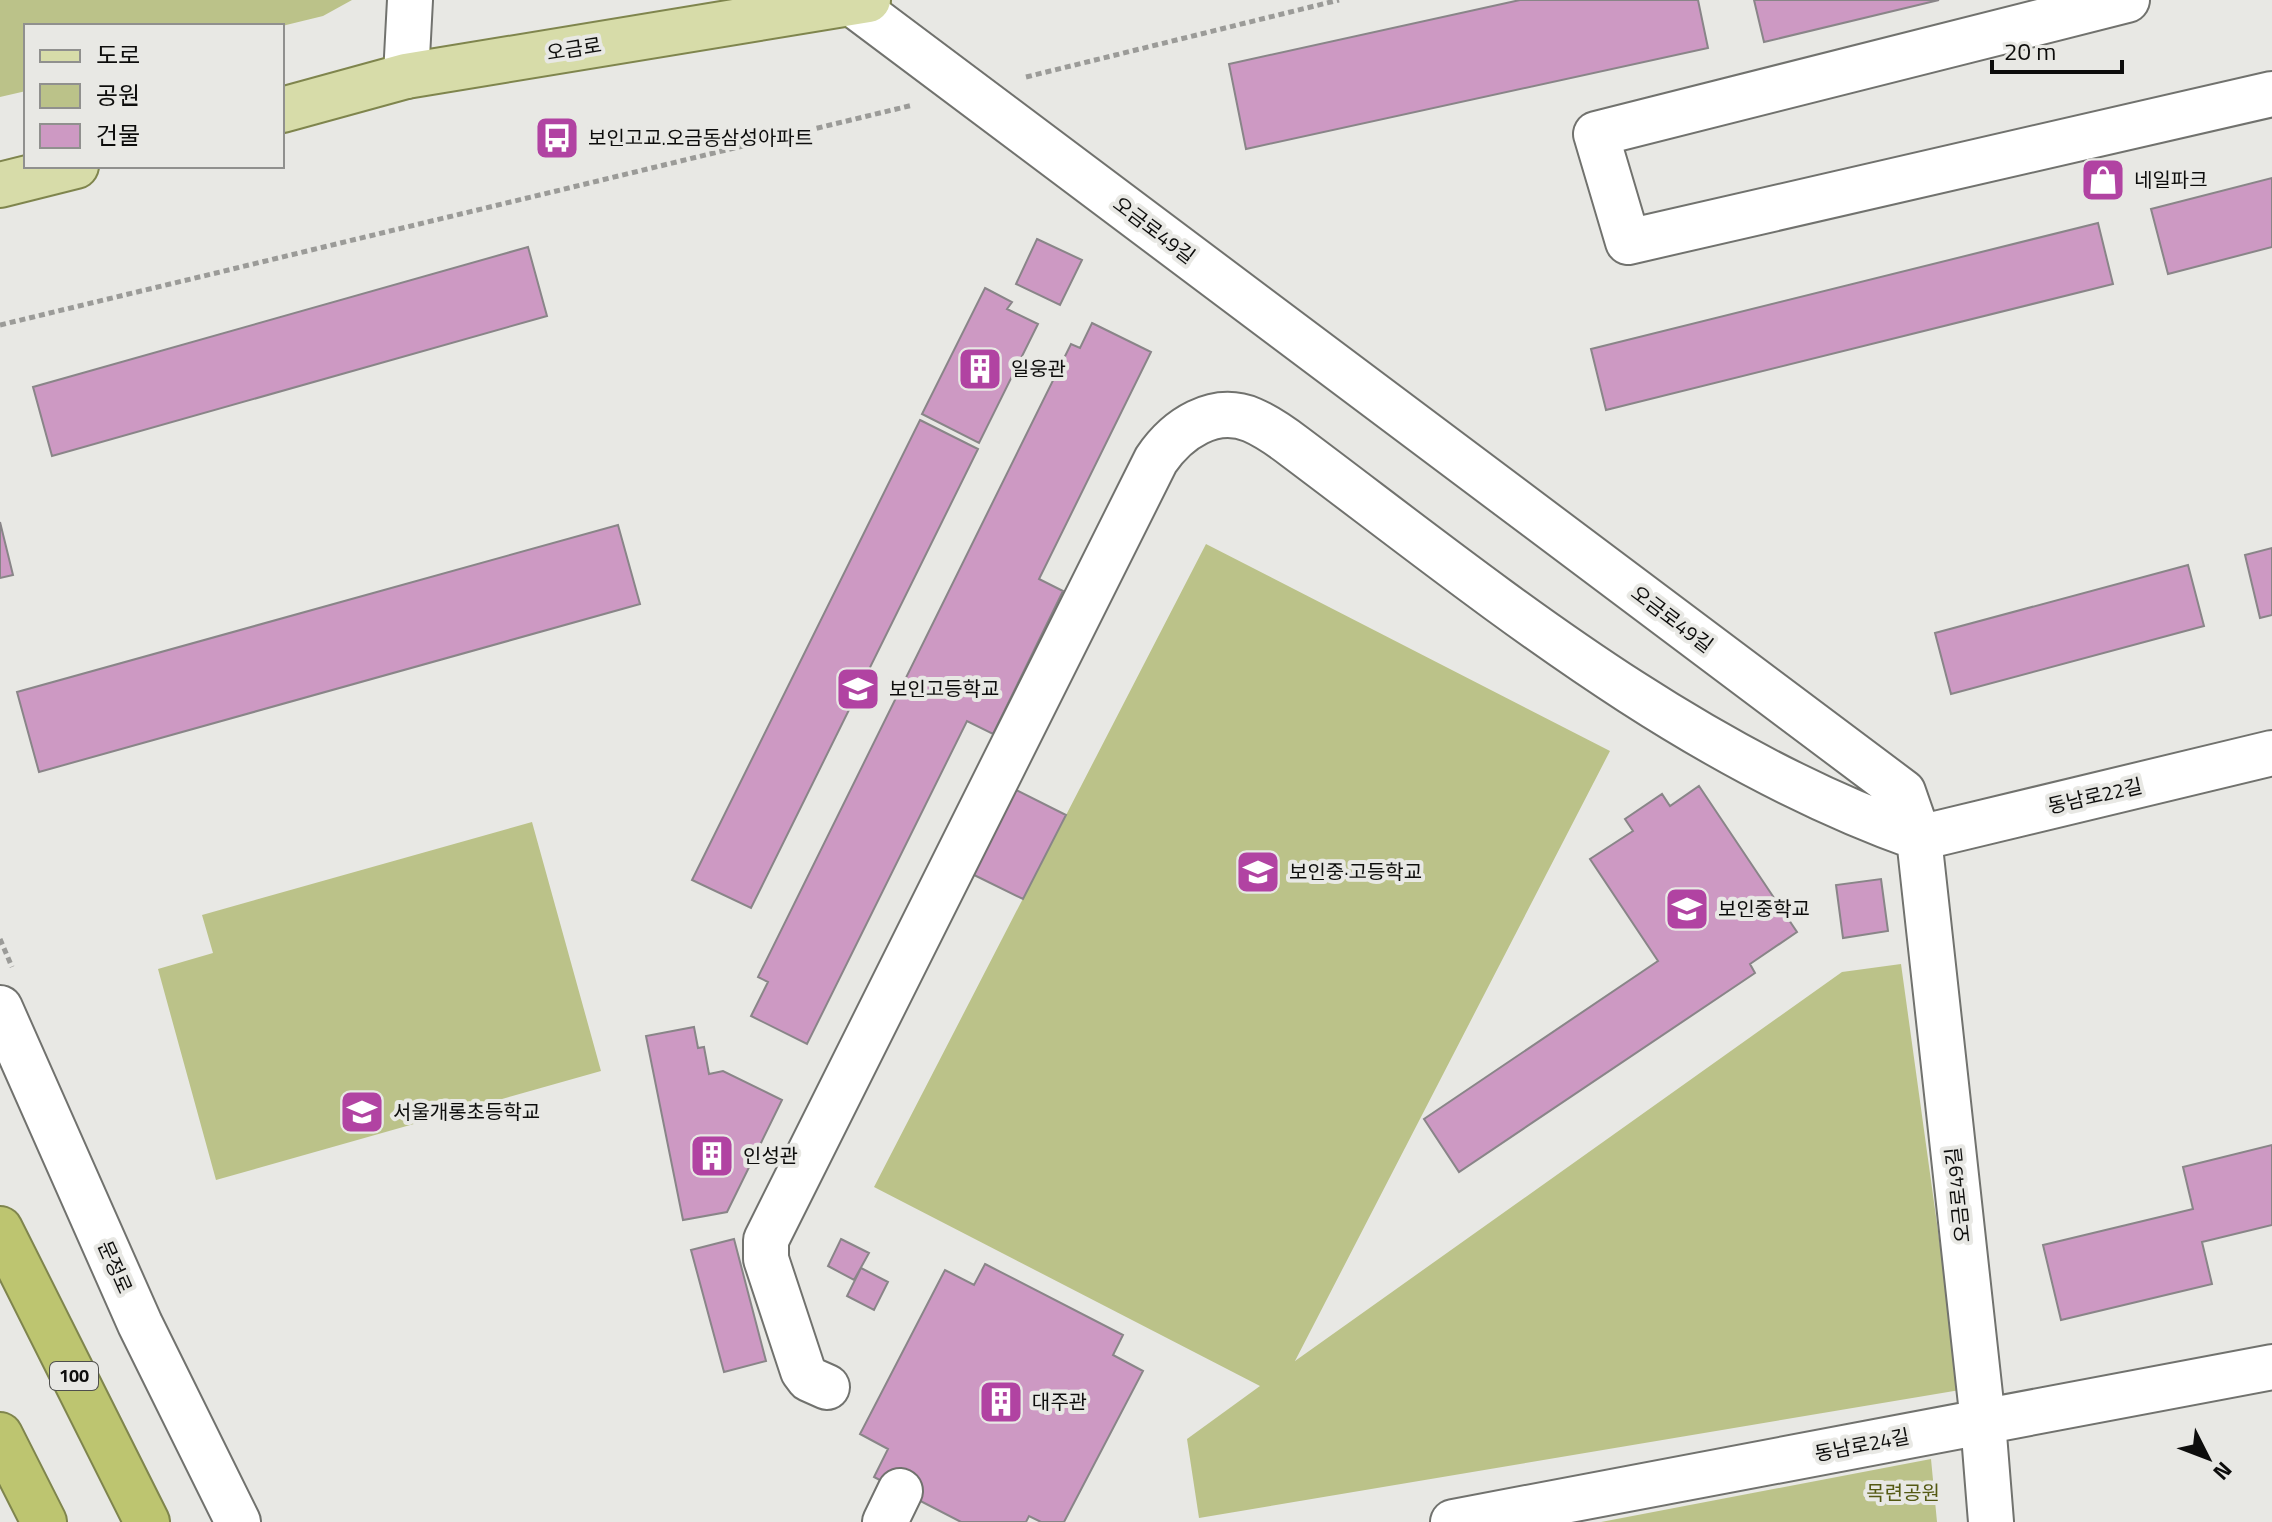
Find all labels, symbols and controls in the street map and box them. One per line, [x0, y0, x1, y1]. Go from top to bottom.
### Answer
legend [24, 24, 284, 168]
scale bar [1992, 24, 2122, 74]
street label: 오금로 [544, 29, 604, 68]
text: 20 m [2004, 33, 2056, 69]
text: 도로 [96, 37, 140, 73]
text: 공원 [96, 77, 140, 113]
bus stop icon: 보인고교.오금동삼성아파트 [533, 114, 581, 162]
text: 건물 [96, 117, 140, 153]
place label: 보인고교.오금동삼성아파트 [588, 122, 813, 153]
shop icon: 네일파크 [2079, 156, 2127, 204]
place label: 네일파크 [2134, 164, 2208, 195]
street label: 오금로49길 [1107, 188, 1202, 271]
building icon: 일웅관 [956, 345, 1004, 393]
place label: 일웅관 [1011, 353, 1066, 384]
street label: 오금로49길 [1625, 577, 1720, 660]
school or university icon: 보인고등학교 [834, 665, 882, 713]
place label: 보인고등학교 [889, 673, 999, 704]
street label: 동남로22길 [2045, 770, 2145, 821]
school or university icon: 보인중·고등학교 [1234, 848, 1282, 896]
place label: 보인중·고등학교 [1289, 856, 1422, 887]
school or university icon: 보인중학교 [1663, 885, 1711, 933]
place label: 보인중학교 [1718, 893, 1810, 924]
school or university icon: 서울개롱초등학교 [338, 1088, 386, 1136]
place label: 서울개롱초등학교 [393, 1096, 540, 1127]
building icon: 인성관 [688, 1132, 736, 1180]
place label: 인성관 [743, 1140, 798, 1171]
street label: 오금로49길 [1937, 1146, 1978, 1244]
street label: 문정로 [90, 1235, 141, 1298]
road number: 100 [50, 1362, 98, 1390]
building icon: 대주관 [977, 1378, 1025, 1426]
place label: 대주관 [1032, 1386, 1087, 1417]
north arrow [2168, 1418, 2248, 1498]
street label: 동남로24길 [1812, 1420, 1912, 1469]
text: N [2205, 1454, 2241, 1488]
park label: 목련공원 [1866, 1477, 1940, 1508]

